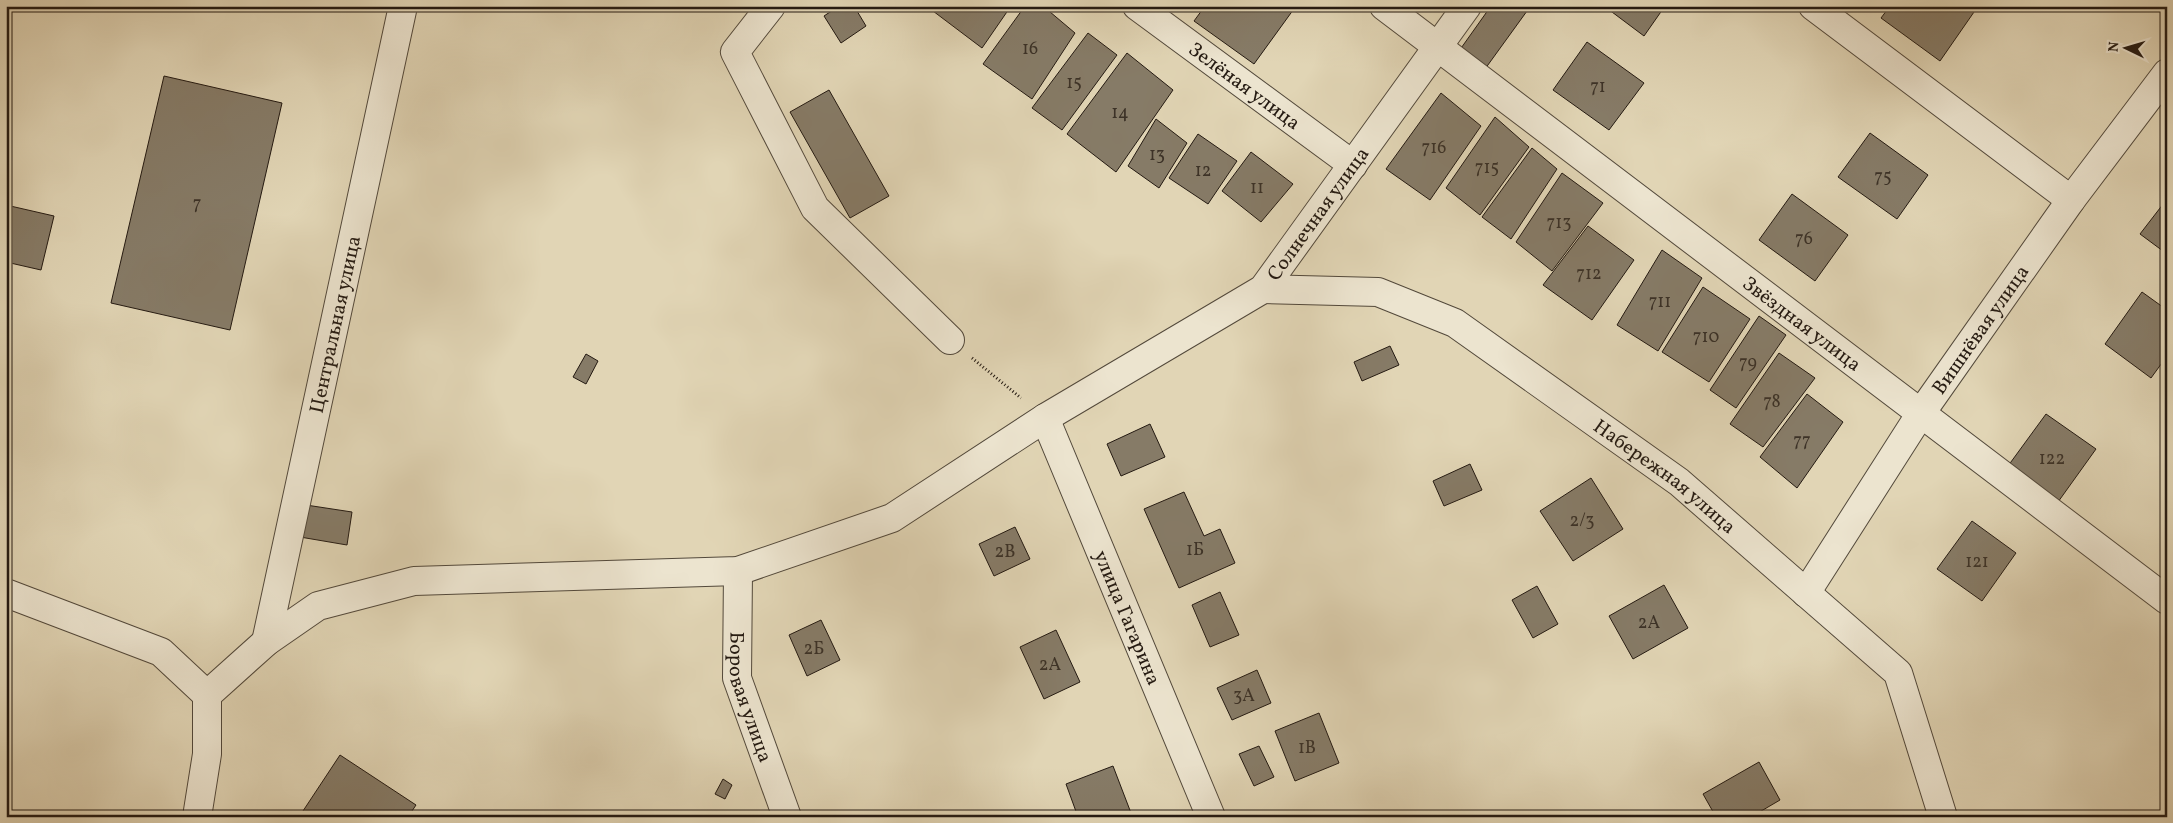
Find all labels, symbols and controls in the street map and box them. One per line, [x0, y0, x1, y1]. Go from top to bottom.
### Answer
north arrow [2100, 22, 2150, 72]
street label: Зелёная улица [1182, 36, 1306, 138]
house number: 16 [1022, 37, 1038, 62]
text: N [2105, 41, 2124, 53]
house number: 15 [1066, 71, 1082, 96]
house number: 71 [1590, 75, 1606, 100]
house number: 14 [1111, 101, 1129, 126]
house number: 716 [1422, 136, 1446, 161]
street label: Солнечная улица [1261, 142, 1377, 287]
house number: 13 [1149, 143, 1165, 168]
house number: 715 [1475, 156, 1499, 181]
house number: 12 [1195, 159, 1211, 184]
house number: 75 [1874, 165, 1892, 190]
house number: 11 [1250, 176, 1264, 201]
house number: 7 [193, 192, 201, 217]
house number: 713 [1547, 211, 1571, 236]
house number: 76 [1795, 227, 1813, 252]
street label: Центральная улица [304, 233, 369, 416]
street label: Вишнёвая улица [1926, 260, 2037, 401]
house number: 712 [1576, 262, 1602, 287]
street label: Звёздная улица [1736, 271, 1866, 379]
house number: 711 [1649, 290, 1671, 315]
house number: 710 [1693, 325, 1719, 350]
house number: 79 [1739, 351, 1757, 376]
house number: 78 [1763, 390, 1781, 415]
street label: Набережная улица [1587, 413, 1741, 541]
house number: 77 [1793, 429, 1811, 454]
house number: 122 [2039, 447, 2065, 472]
house number: 2/3 [1570, 509, 1594, 534]
house number: 1Б [1186, 538, 1204, 563]
house number: 2В [995, 540, 1015, 565]
street label: улица Гагарина [1086, 547, 1167, 690]
house number: 121 [1965, 550, 1989, 575]
house number: 2А [1638, 611, 1660, 636]
street label: Боровая улица [721, 631, 778, 767]
house number: 2Б [804, 637, 824, 662]
house number: 2А [1039, 653, 1061, 678]
house number: 3А [1233, 684, 1255, 709]
house number: 1В [1298, 736, 1316, 761]

